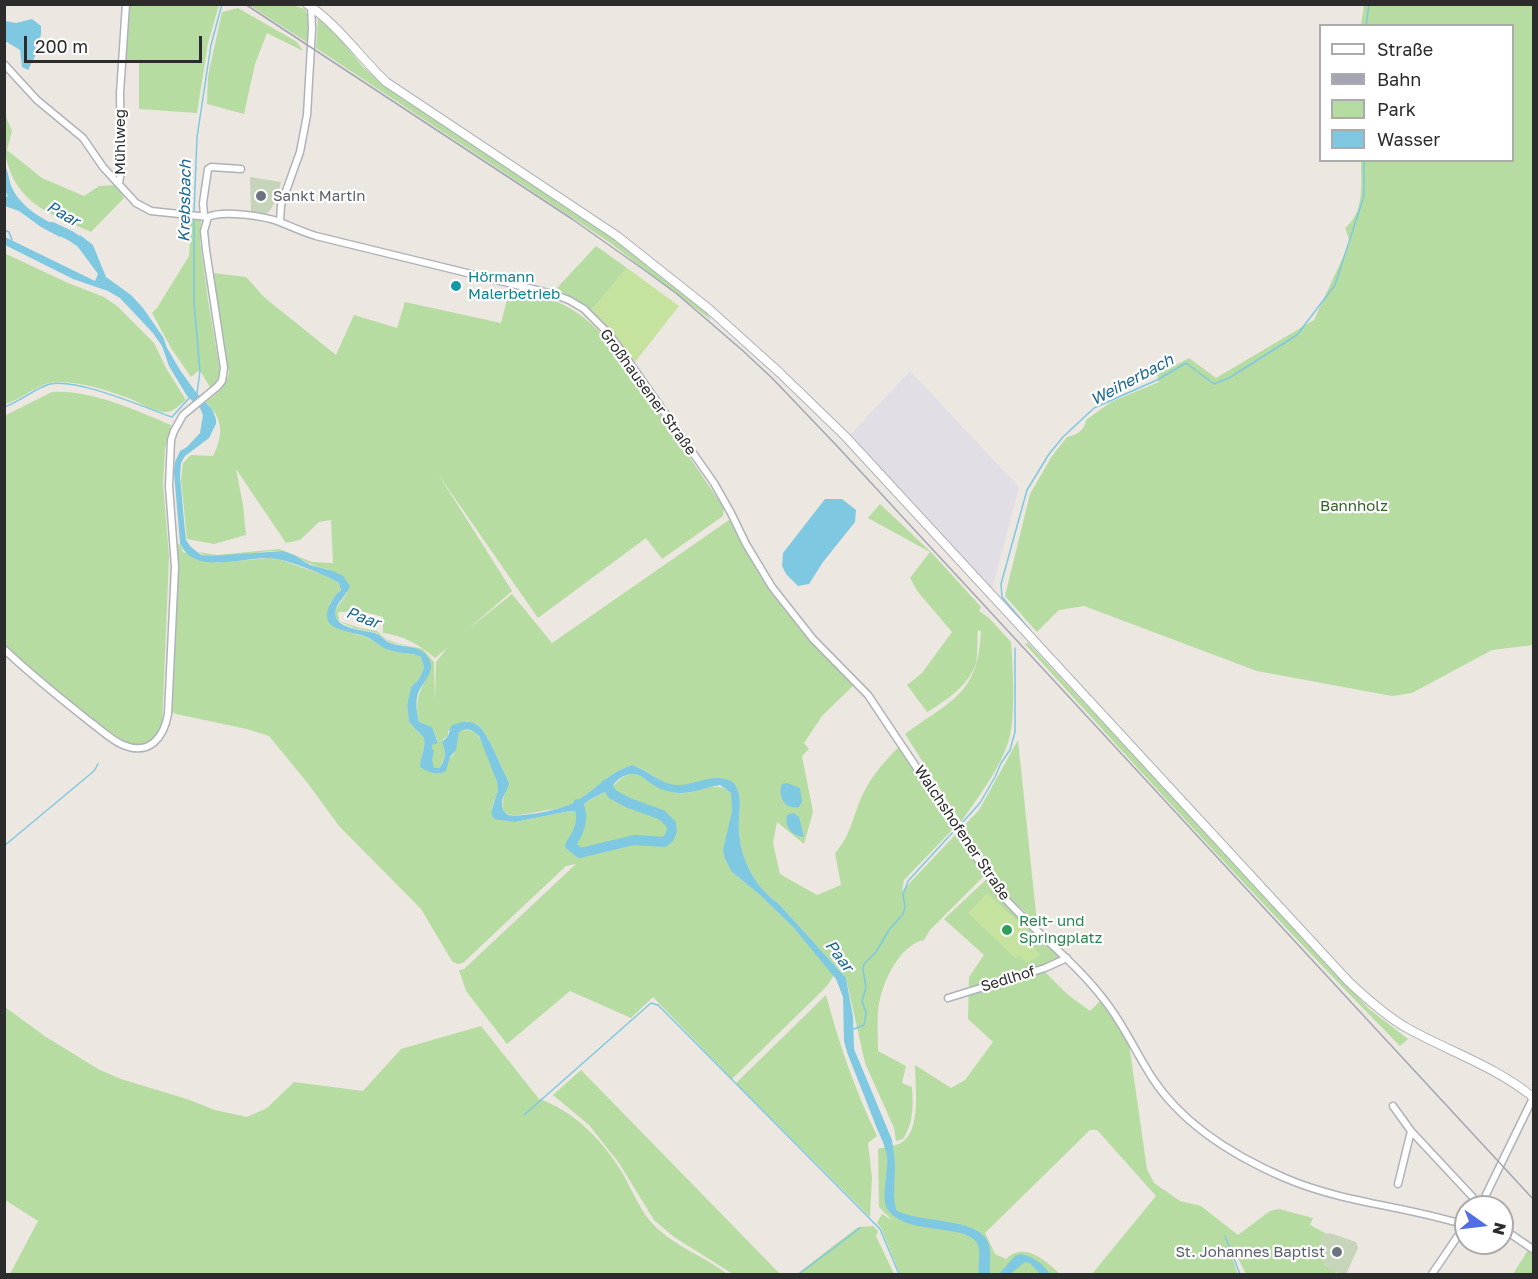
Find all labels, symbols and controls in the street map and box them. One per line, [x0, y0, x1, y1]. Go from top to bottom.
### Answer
scale bar [27, 24, 206, 62]
legend [1319, 24, 1514, 162]
text: 200 m [35, 35, 88, 57]
text: Straße [1377, 38, 1433, 60]
text: Bahn [1377, 68, 1421, 90]
text: Park [1377, 98, 1416, 120]
street label: Mühlweg [111, 109, 129, 175]
text: Wasser [1377, 128, 1440, 150]
water label: Krebsbach [175, 160, 195, 242]
place label: Sankt Martin [273, 187, 366, 205]
marker: Sankt Martin [254, 189, 268, 203]
water label: Paar [43, 197, 83, 231]
place label: Hörmann Malerbetrieb [468, 268, 560, 303]
marker: Hörmann Malerbetrieb [449, 279, 463, 293]
street label: Großhausener Straße [596, 325, 700, 459]
water label: Weiherbach [1087, 350, 1177, 410]
park label: Bannholz [1320, 497, 1388, 515]
water label: Paar [343, 603, 383, 633]
street label: Walchshofener Straße [910, 762, 1014, 904]
place label: Reit- und Springplatz [1019, 912, 1102, 947]
marker: Reit- und Springplatz [1000, 923, 1014, 937]
water label: Paar [821, 936, 857, 976]
street label: Sedlhof [979, 962, 1037, 996]
north arrow [1454, 1195, 1514, 1255]
text: N [1488, 1221, 1511, 1237]
place label: St. Johannes Baptist [1175, 1243, 1325, 1261]
marker: St. Johannes Baptist [1330, 1245, 1344, 1259]

